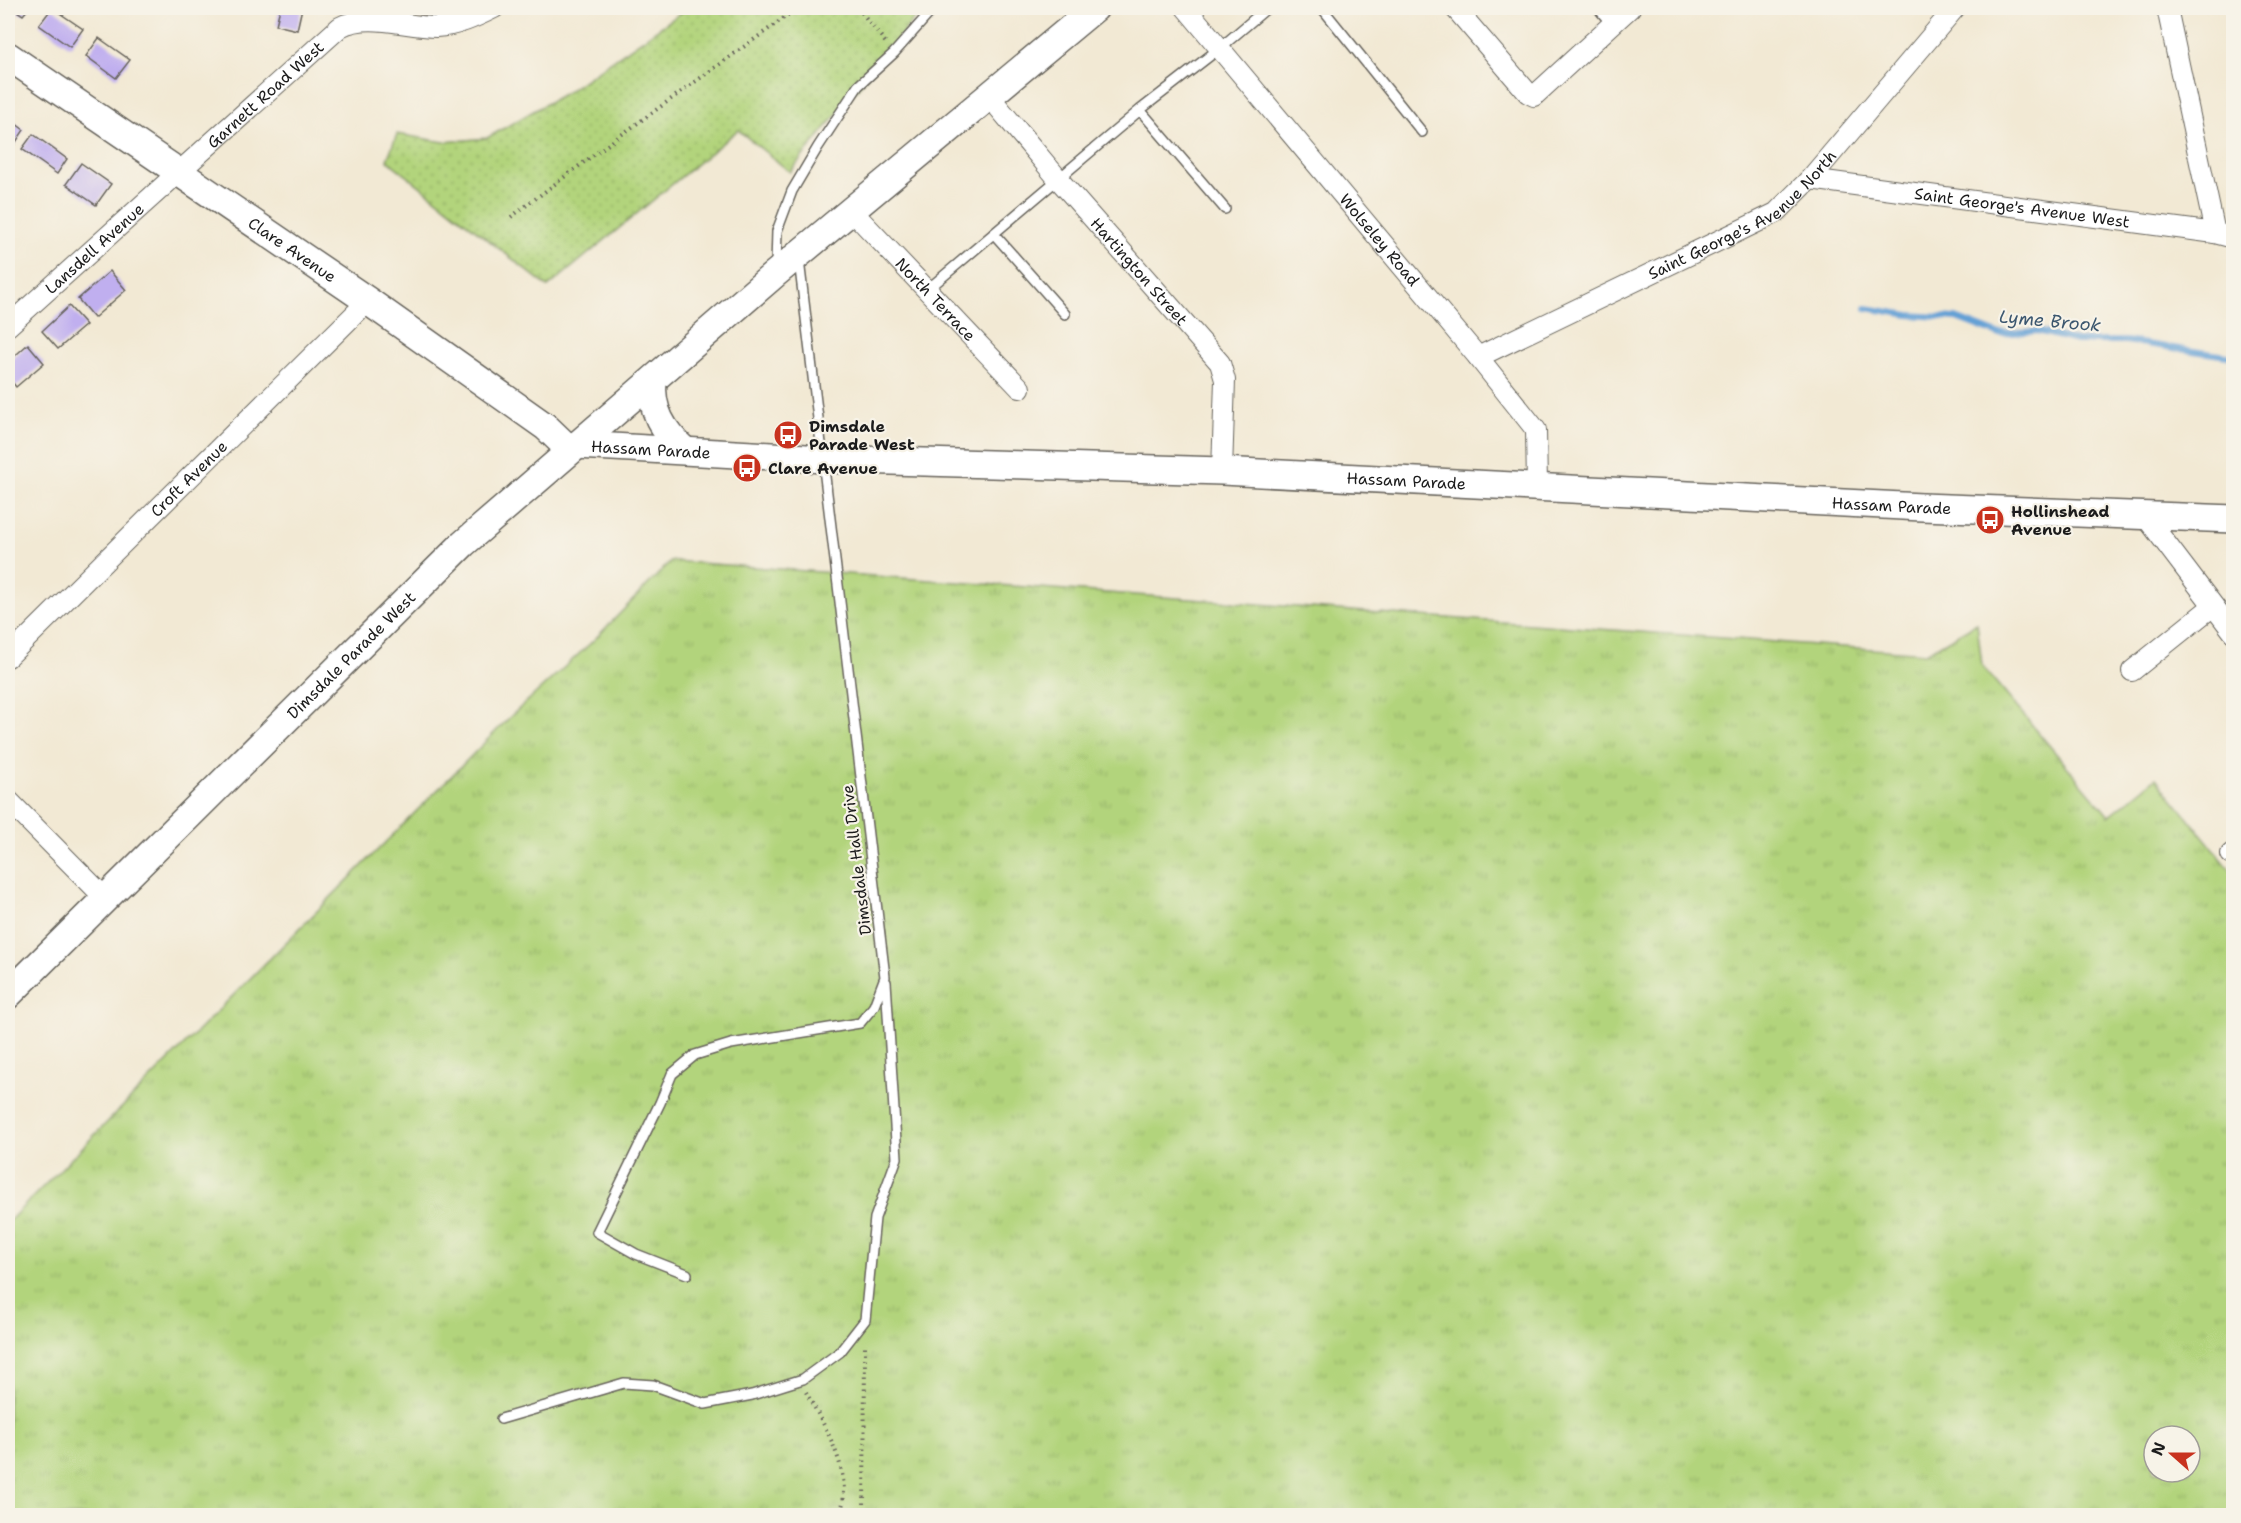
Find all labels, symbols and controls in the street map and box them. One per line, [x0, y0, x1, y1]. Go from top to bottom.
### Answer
street label: Garnett Road West [202, 37, 328, 153]
street label: Saint George's Avenue North [1645, 146, 1841, 284]
street label: Saint George's Avenue West [1913, 183, 2131, 233]
street label: Wolseley Road [1335, 189, 1424, 291]
street label: Lansdell Avenue [41, 199, 149, 299]
street label: Clare Avenue [244, 213, 340, 287]
street label: Hartington Street [1086, 213, 1192, 330]
street label: North Terrace [891, 253, 980, 346]
water label: Lyme Brook [1998, 305, 2103, 337]
place label: Dimsdale Parade West [809, 416, 915, 455]
bus stop icon: Dimsdale Parade West [772, 419, 804, 451]
street label: Croft Avenue [146, 436, 232, 521]
street label: Hassam Parade [591, 436, 711, 464]
bus stop icon: Clare Avenue [731, 452, 763, 484]
place label: Clare Avenue [768, 458, 878, 479]
street label: Hassam Parade [1346, 467, 1466, 495]
street label: Hassam Parade [1831, 492, 1952, 519]
place label: Hollinshead Avenue [2011, 501, 2110, 540]
bus stop icon: Hollinshead Avenue [1974, 504, 2006, 536]
street label: Dimsdale Parade West [283, 587, 420, 724]
street label: Dimsdale Hall Drive [837, 784, 876, 936]
north arrow [2142, 1424, 2202, 1484]
text: N [2146, 1439, 2171, 1458]

